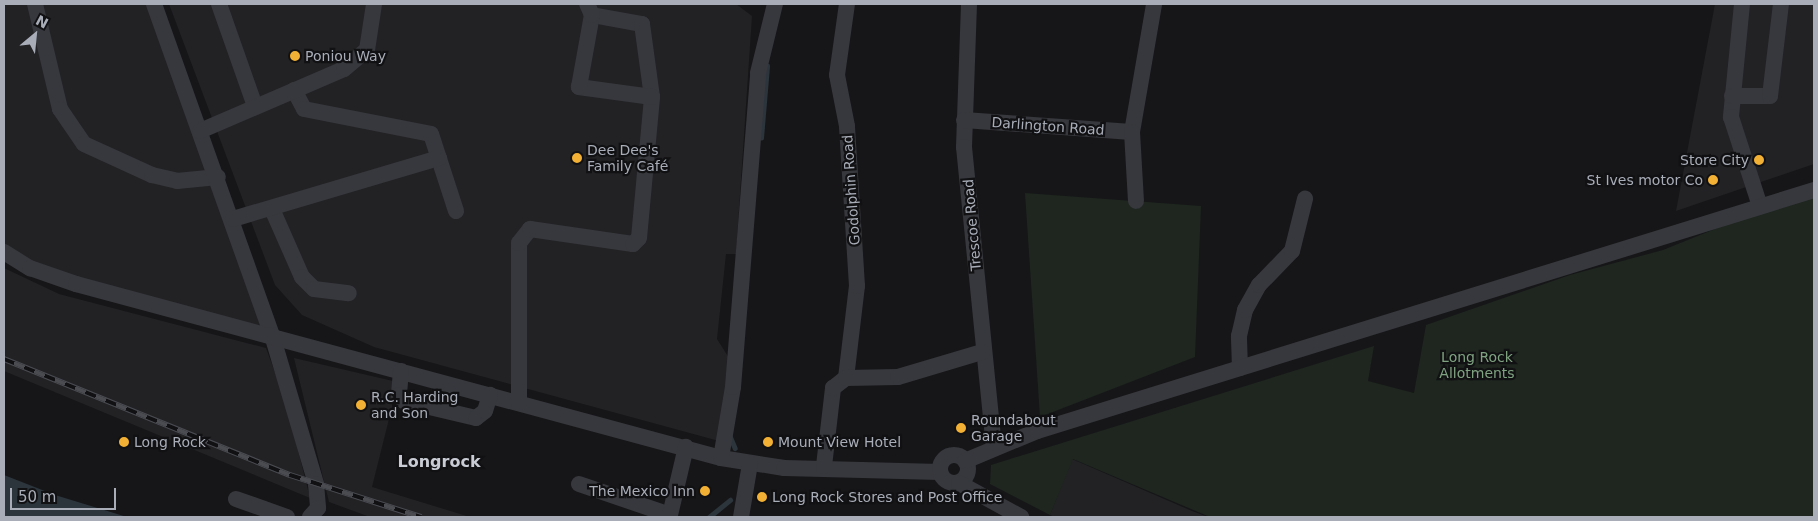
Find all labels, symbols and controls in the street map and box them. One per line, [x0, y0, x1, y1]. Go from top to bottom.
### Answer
north arrow [10, 10, 60, 60]
text: N [33, 12, 51, 32]
place label: Poniou Way [305, 48, 386, 64]
marker: Poniou Way [289, 50, 301, 62]
street label: Darlington Road [991, 114, 1105, 138]
street label: Godolphin Road [839, 134, 863, 246]
place label: Dee Dee's Family Café [587, 142, 668, 174]
marker: Dee Dee's Family Café [571, 152, 583, 164]
place label: Store City [1680, 152, 1749, 168]
marker: Store City [1753, 154, 1765, 166]
place label: St Ives motor Co [1587, 172, 1703, 188]
marker: St Ives motor Co [1707, 174, 1719, 186]
street label: Trescoe Road [960, 178, 984, 272]
park label: Long Rock Allotments [1439, 349, 1515, 382]
place label: R.C. Harding and Son [371, 389, 459, 422]
marker: R.C. Harding and Son [355, 399, 367, 411]
place label: Roundabout Garage [971, 412, 1056, 444]
marker: Roundabout Garage [955, 422, 967, 434]
place label: Long Rock [134, 434, 206, 450]
place label: Mount View Hotel [778, 434, 901, 450]
marker: Long Rock [118, 436, 130, 448]
marker: Mount View Hotel [762, 436, 774, 448]
district label: Longrock [397, 452, 481, 472]
scale bar [12, 478, 119, 510]
place label: The Mexico Inn [589, 483, 695, 499]
marker: The Mexico Inn [699, 485, 711, 497]
text: 50 m [18, 488, 56, 506]
place label: Long Rock Stores and Post Office [772, 489, 1002, 505]
marker: Long Rock Stores and Post Office [756, 491, 768, 503]

